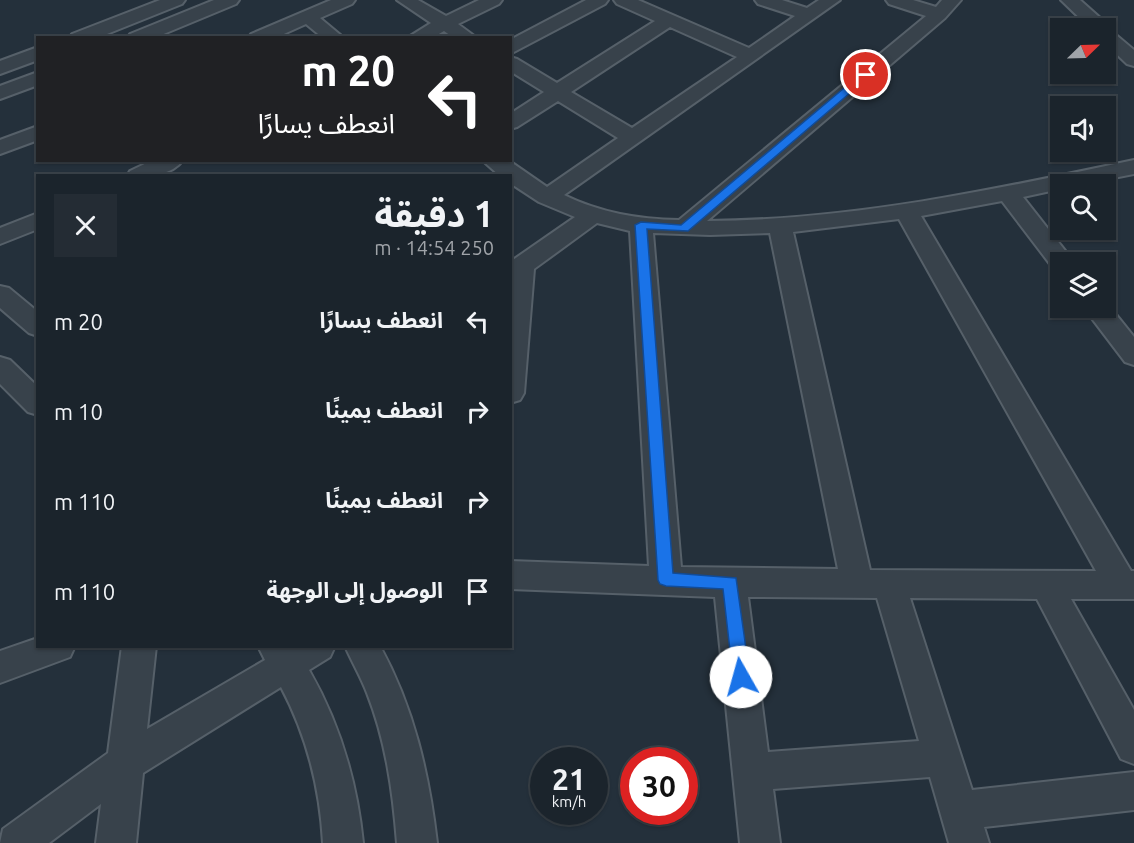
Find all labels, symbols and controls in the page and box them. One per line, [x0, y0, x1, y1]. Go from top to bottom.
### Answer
north arrow [1050, 18, 1116, 84]
map controls [1050, 18, 1116, 318]
text: 20 m [301, 47, 395, 94]
pin [840, 49, 891, 100]
icon: arrive [849, 58, 882, 91]
icon: left [416, 60, 494, 138]
button: sound [1050, 96, 1116, 162]
text: انعطف يسارًا [258, 108, 395, 138]
button: search [1050, 174, 1116, 240]
text: 1 دقيقة [375, 193, 494, 234]
button: close [54, 194, 117, 257]
text: 250 m · 14:54 [374, 236, 494, 259]
button: layers [1050, 252, 1116, 318]
icon: left [461, 305, 494, 338]
text: انعطف يسارًا [320, 307, 443, 332]
text: 20 m [54, 309, 103, 334]
icon: right [461, 395, 494, 428]
text: انعطف يمينًا [325, 397, 443, 422]
text: 10 m [54, 399, 103, 424]
icon: right [461, 485, 494, 518]
text: انعطف يمينًا [325, 487, 443, 512]
text: 110 m [54, 489, 115, 514]
icon: arrive [461, 575, 494, 608]
text: الوصول إلى الوجهة [266, 577, 443, 602]
text: 110 m [54, 579, 115, 604]
position arrow [709, 645, 773, 709]
speed limit sign: 30 [620, 747, 698, 825]
text: 21 [552, 762, 586, 796]
text: km/h [552, 793, 586, 810]

